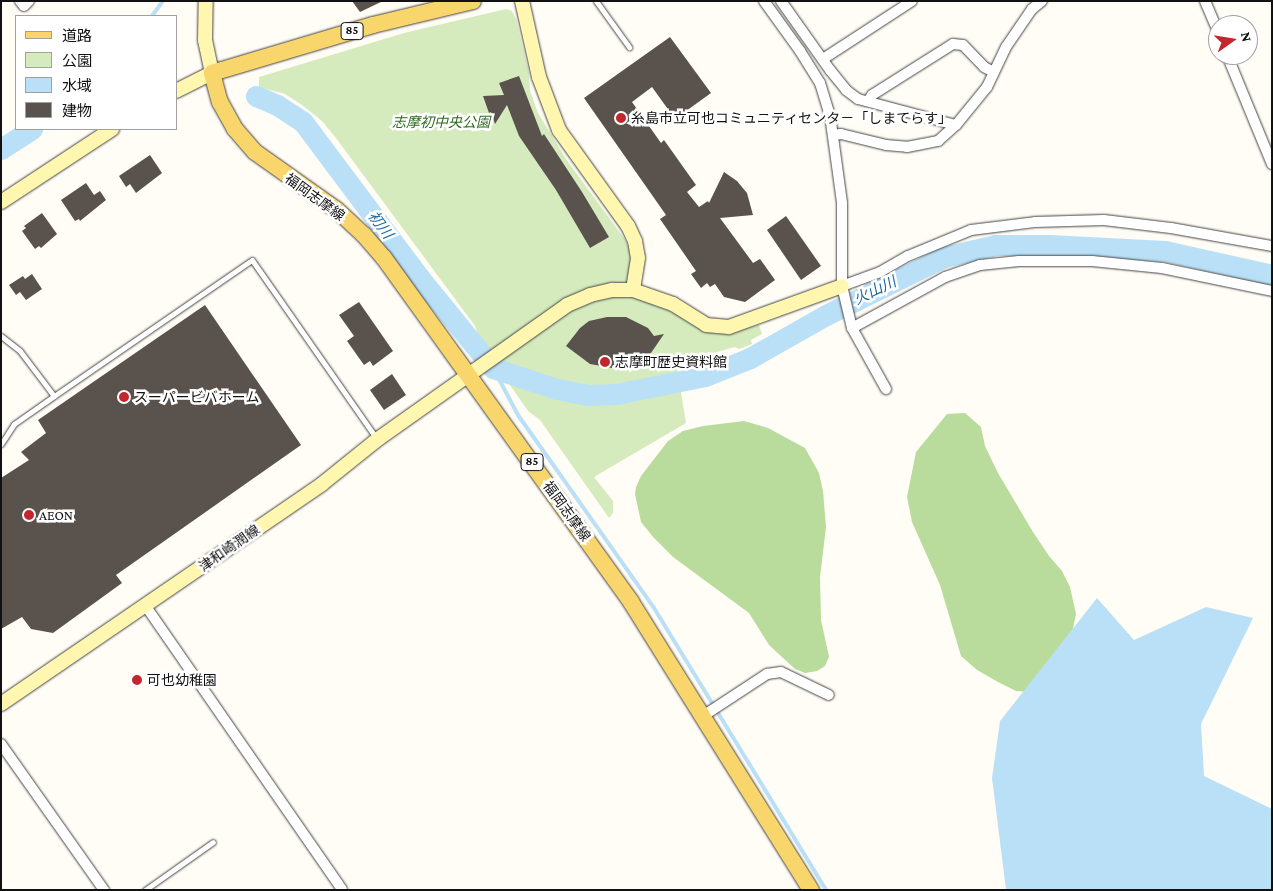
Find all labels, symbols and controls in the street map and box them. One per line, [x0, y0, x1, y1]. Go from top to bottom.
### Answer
legend [15, 15, 178, 130]
north arrow [1208, 15, 1258, 65]
road number: 85 [340, 22, 364, 40]
text: 道路 [62, 28, 92, 44]
text: N [1238, 30, 1256, 43]
text: 公園 [62, 53, 92, 69]
text: 水域 [62, 78, 92, 94]
text: 建物 [62, 103, 92, 119]
place label: 糸島市立可也コミュニティセンタ－「しまてらす」 [631, 110, 953, 126]
marker: 糸島市立可也コミュニティセンタ－「しまてらす」 [615, 112, 627, 124]
park label: 志摩初中央公園 [392, 114, 490, 130]
street label: 福岡志摩線 [282, 170, 348, 224]
water label: 初川 [364, 208, 396, 242]
water label: 火山川 [851, 273, 899, 309]
place label: 志摩町歴史資料館 [615, 354, 727, 370]
marker: 志摩町歴史資料館 [599, 356, 611, 368]
place label: スーパービバホーム [134, 389, 260, 405]
marker: スーパービバホーム [118, 391, 130, 403]
road number: 85 [520, 452, 544, 472]
street label: 福岡志摩線 [540, 478, 594, 544]
place label: AEON [39, 507, 73, 523]
marker: AEON [23, 509, 35, 521]
street label: 津和崎潤線 [196, 521, 262, 575]
place label: 可也幼稚園 [147, 672, 217, 688]
marker: 可也幼稚園 [131, 674, 143, 686]

